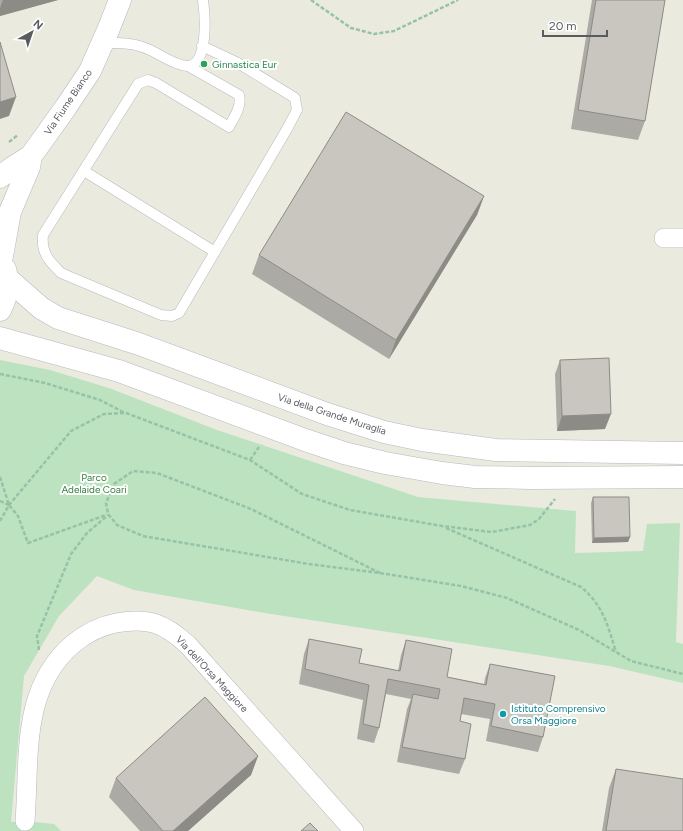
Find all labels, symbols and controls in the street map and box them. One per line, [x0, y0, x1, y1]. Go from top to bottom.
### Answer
north arrow [12, 12, 52, 52]
scale bar [543, 12, 607, 38]
text: N [31, 17, 46, 32]
text: 20 m [549, 19, 577, 33]
place label: Ginnastica Eur [212, 58, 277, 71]
marker: Ginnastica Eur [199, 59, 209, 69]
street label: Via Fiume Bianco [41, 66, 95, 138]
street label: Via della Grande Muraglia [276, 390, 388, 438]
park label: Parco Adelaide Coari [61, 471, 127, 496]
street label: Via dell'Orsa Maggiore [173, 633, 251, 715]
place label: Istituto Comprensivo Orsa Maggiore [511, 702, 606, 727]
marker: Istituto Comprensivo Orsa Maggiore [498, 709, 508, 719]

